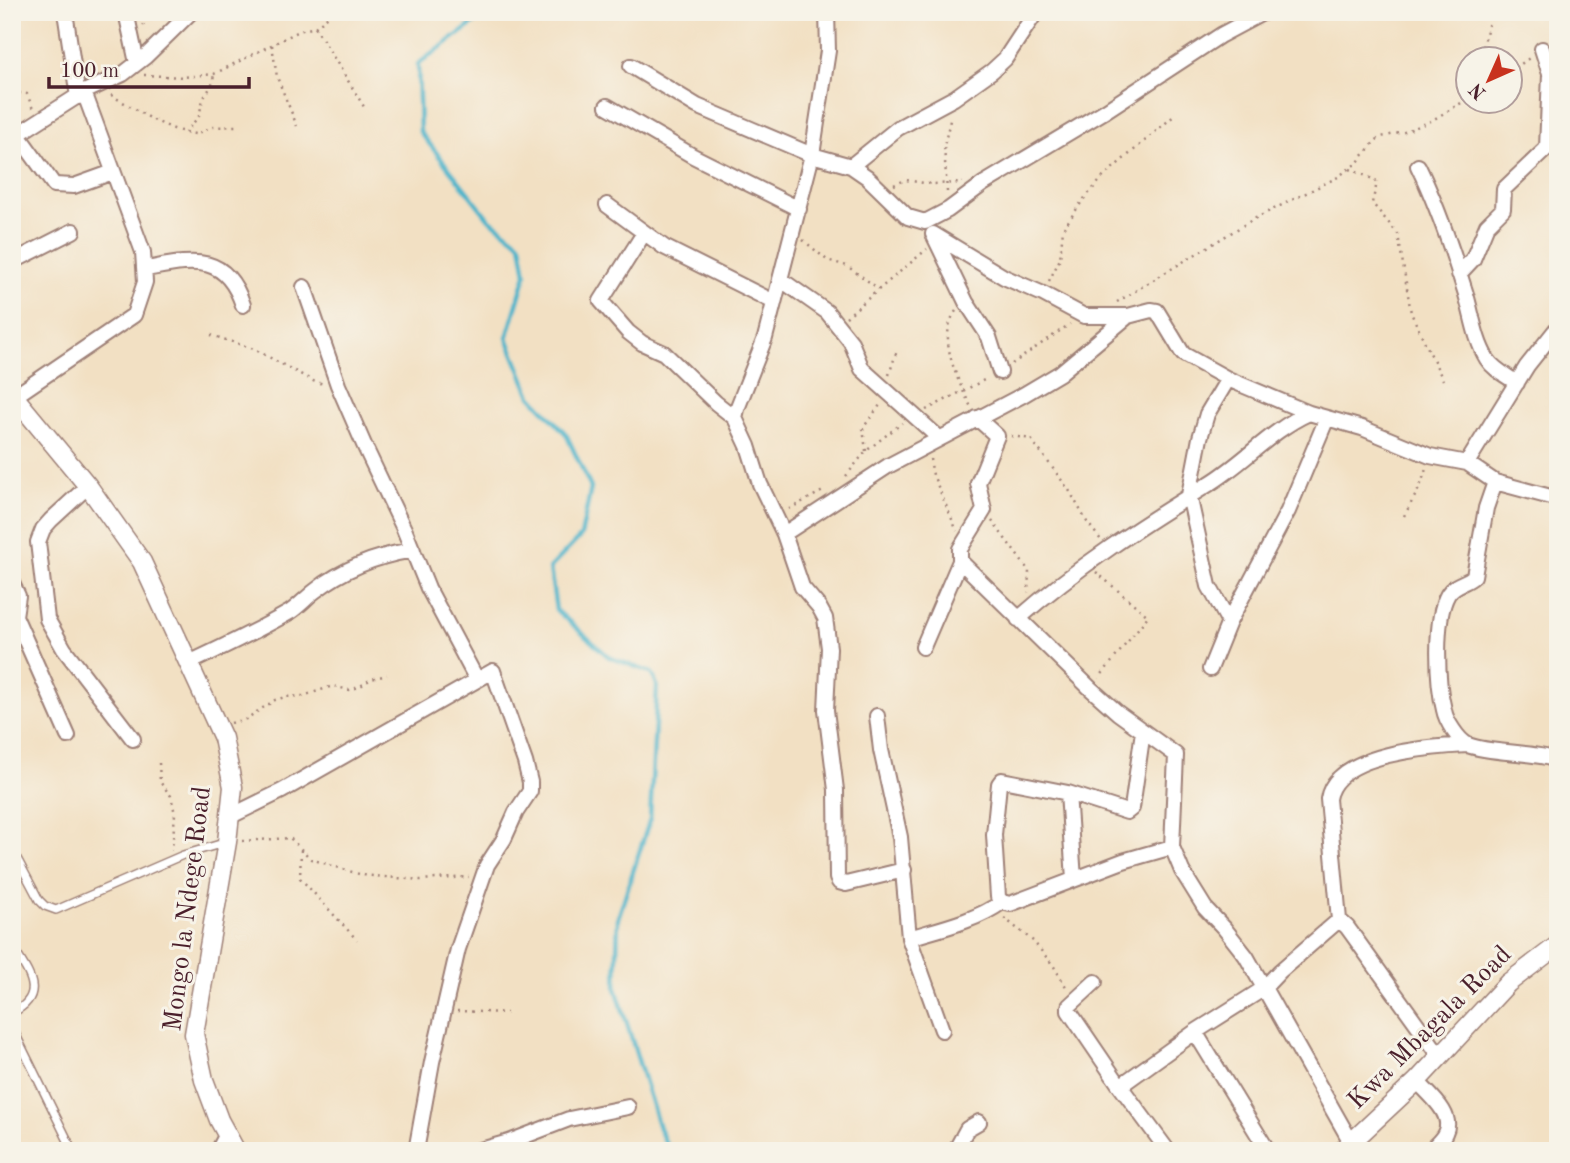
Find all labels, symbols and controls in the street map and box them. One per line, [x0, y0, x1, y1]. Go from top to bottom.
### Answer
scale bar [49, 46, 248, 90]
north arrow [1454, 46, 1524, 116]
text: 100 m [60, 61, 119, 82]
text: N [1467, 78, 1491, 102]
street label: Mongo la Ndege Road [160, 785, 216, 1033]
street label: Kwa Mbagala Road [1343, 941, 1517, 1115]

